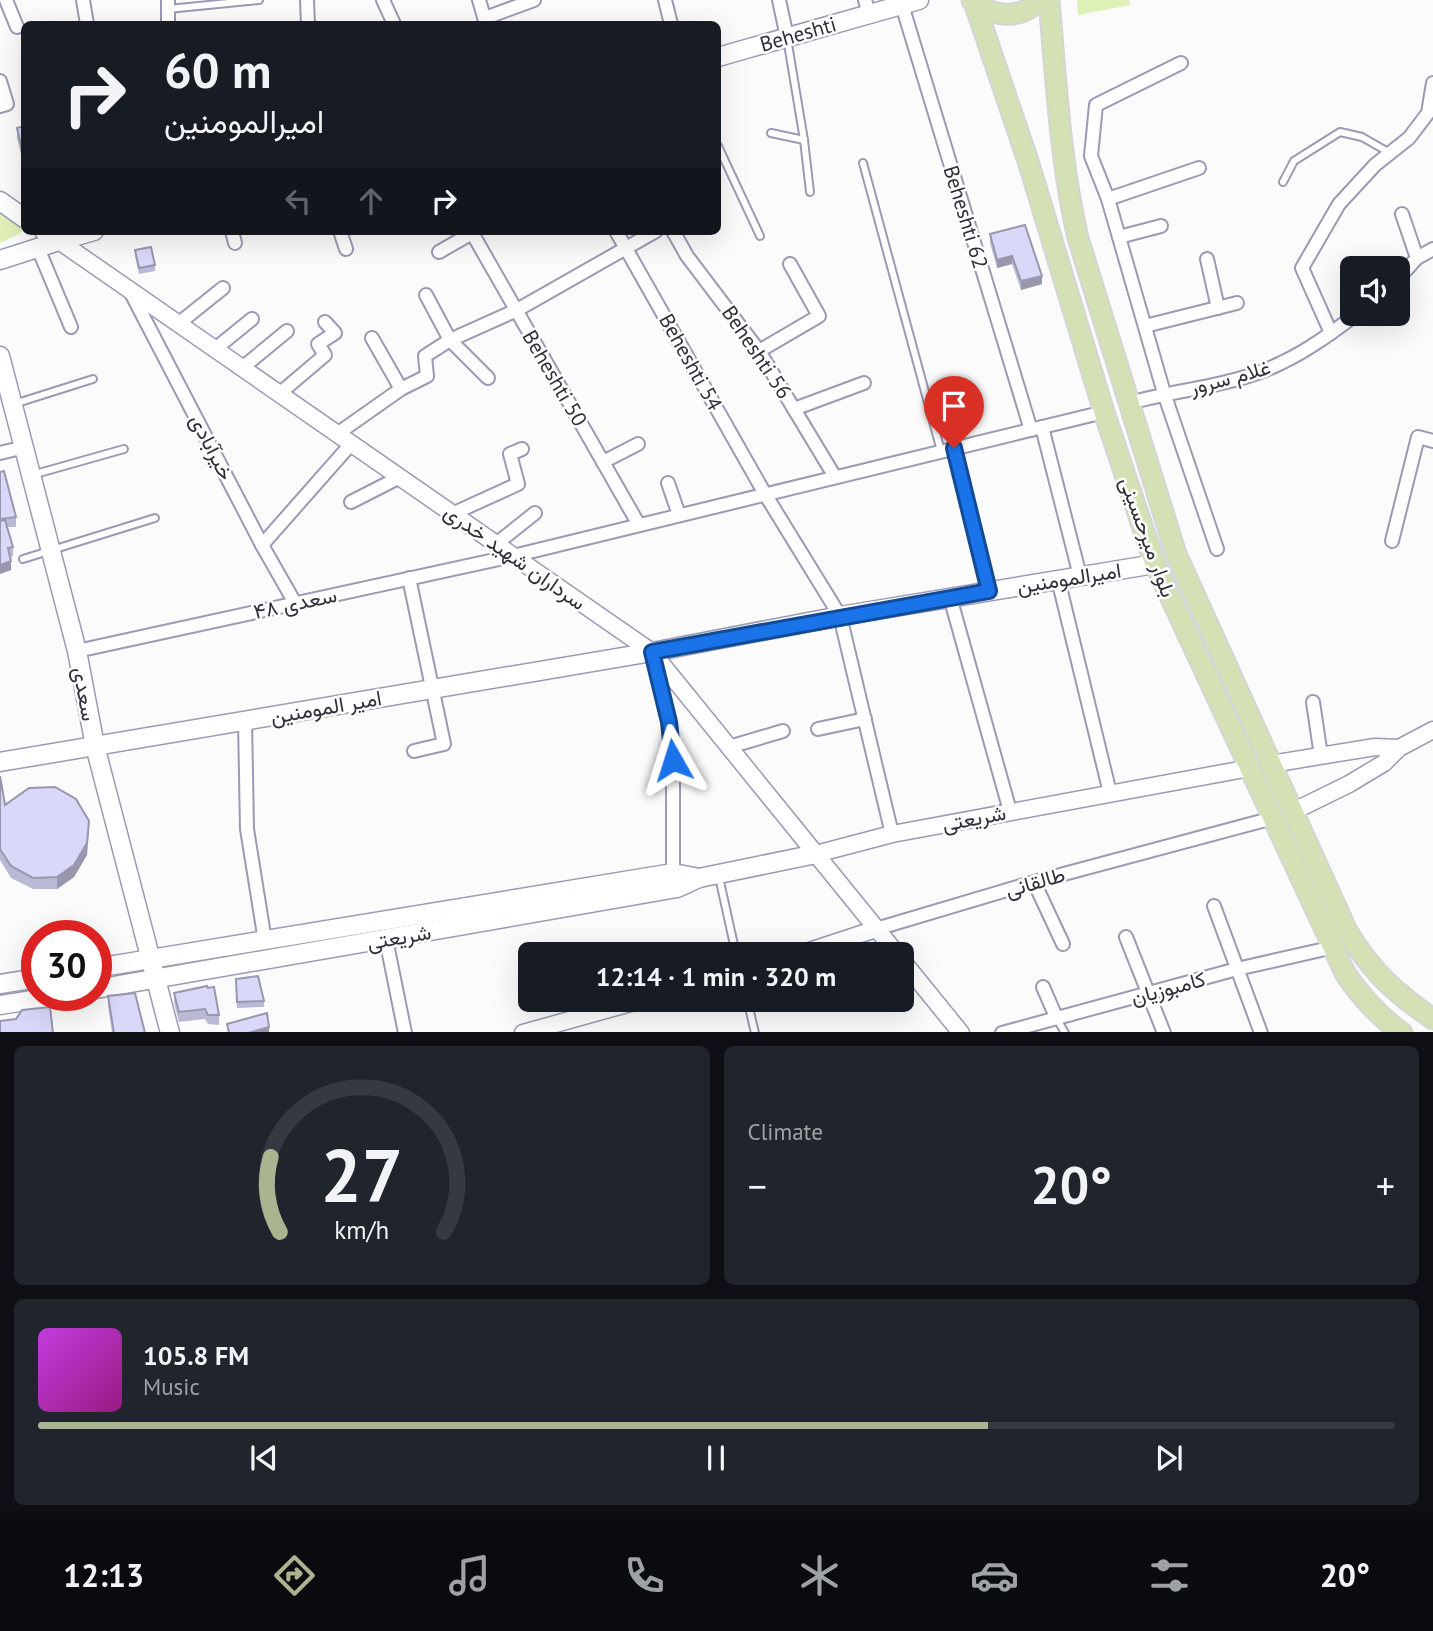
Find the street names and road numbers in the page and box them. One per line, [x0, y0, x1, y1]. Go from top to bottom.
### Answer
street label: Beheshti [757, 10, 839, 58]
street label: Beheshti 62 [937, 162, 995, 272]
street label: Beheshti 56 [716, 300, 798, 404]
street label: Beheshti 54 [653, 309, 729, 415]
street label: Beheshti 50 [517, 325, 593, 431]
street label: غلام سرور [1186, 353, 1274, 402]
street label: خیرآبادی [184, 409, 240, 485]
street label: بلوار میرحسینی [1114, 473, 1182, 601]
street label: سرداران شهید خدری [439, 498, 591, 616]
street label: امیرالمومنین [1015, 556, 1123, 600]
street label: سعدی ۴۸ [251, 581, 339, 625]
street label: سعدی [67, 665, 103, 723]
street label: امیر المومنین [268, 684, 384, 730]
street label: شریعتی [940, 799, 1008, 837]
street label: طالقانی [1002, 861, 1068, 903]
street label: شریعتی [365, 918, 433, 956]
street label: کامبوزیان [1128, 965, 1208, 1011]

